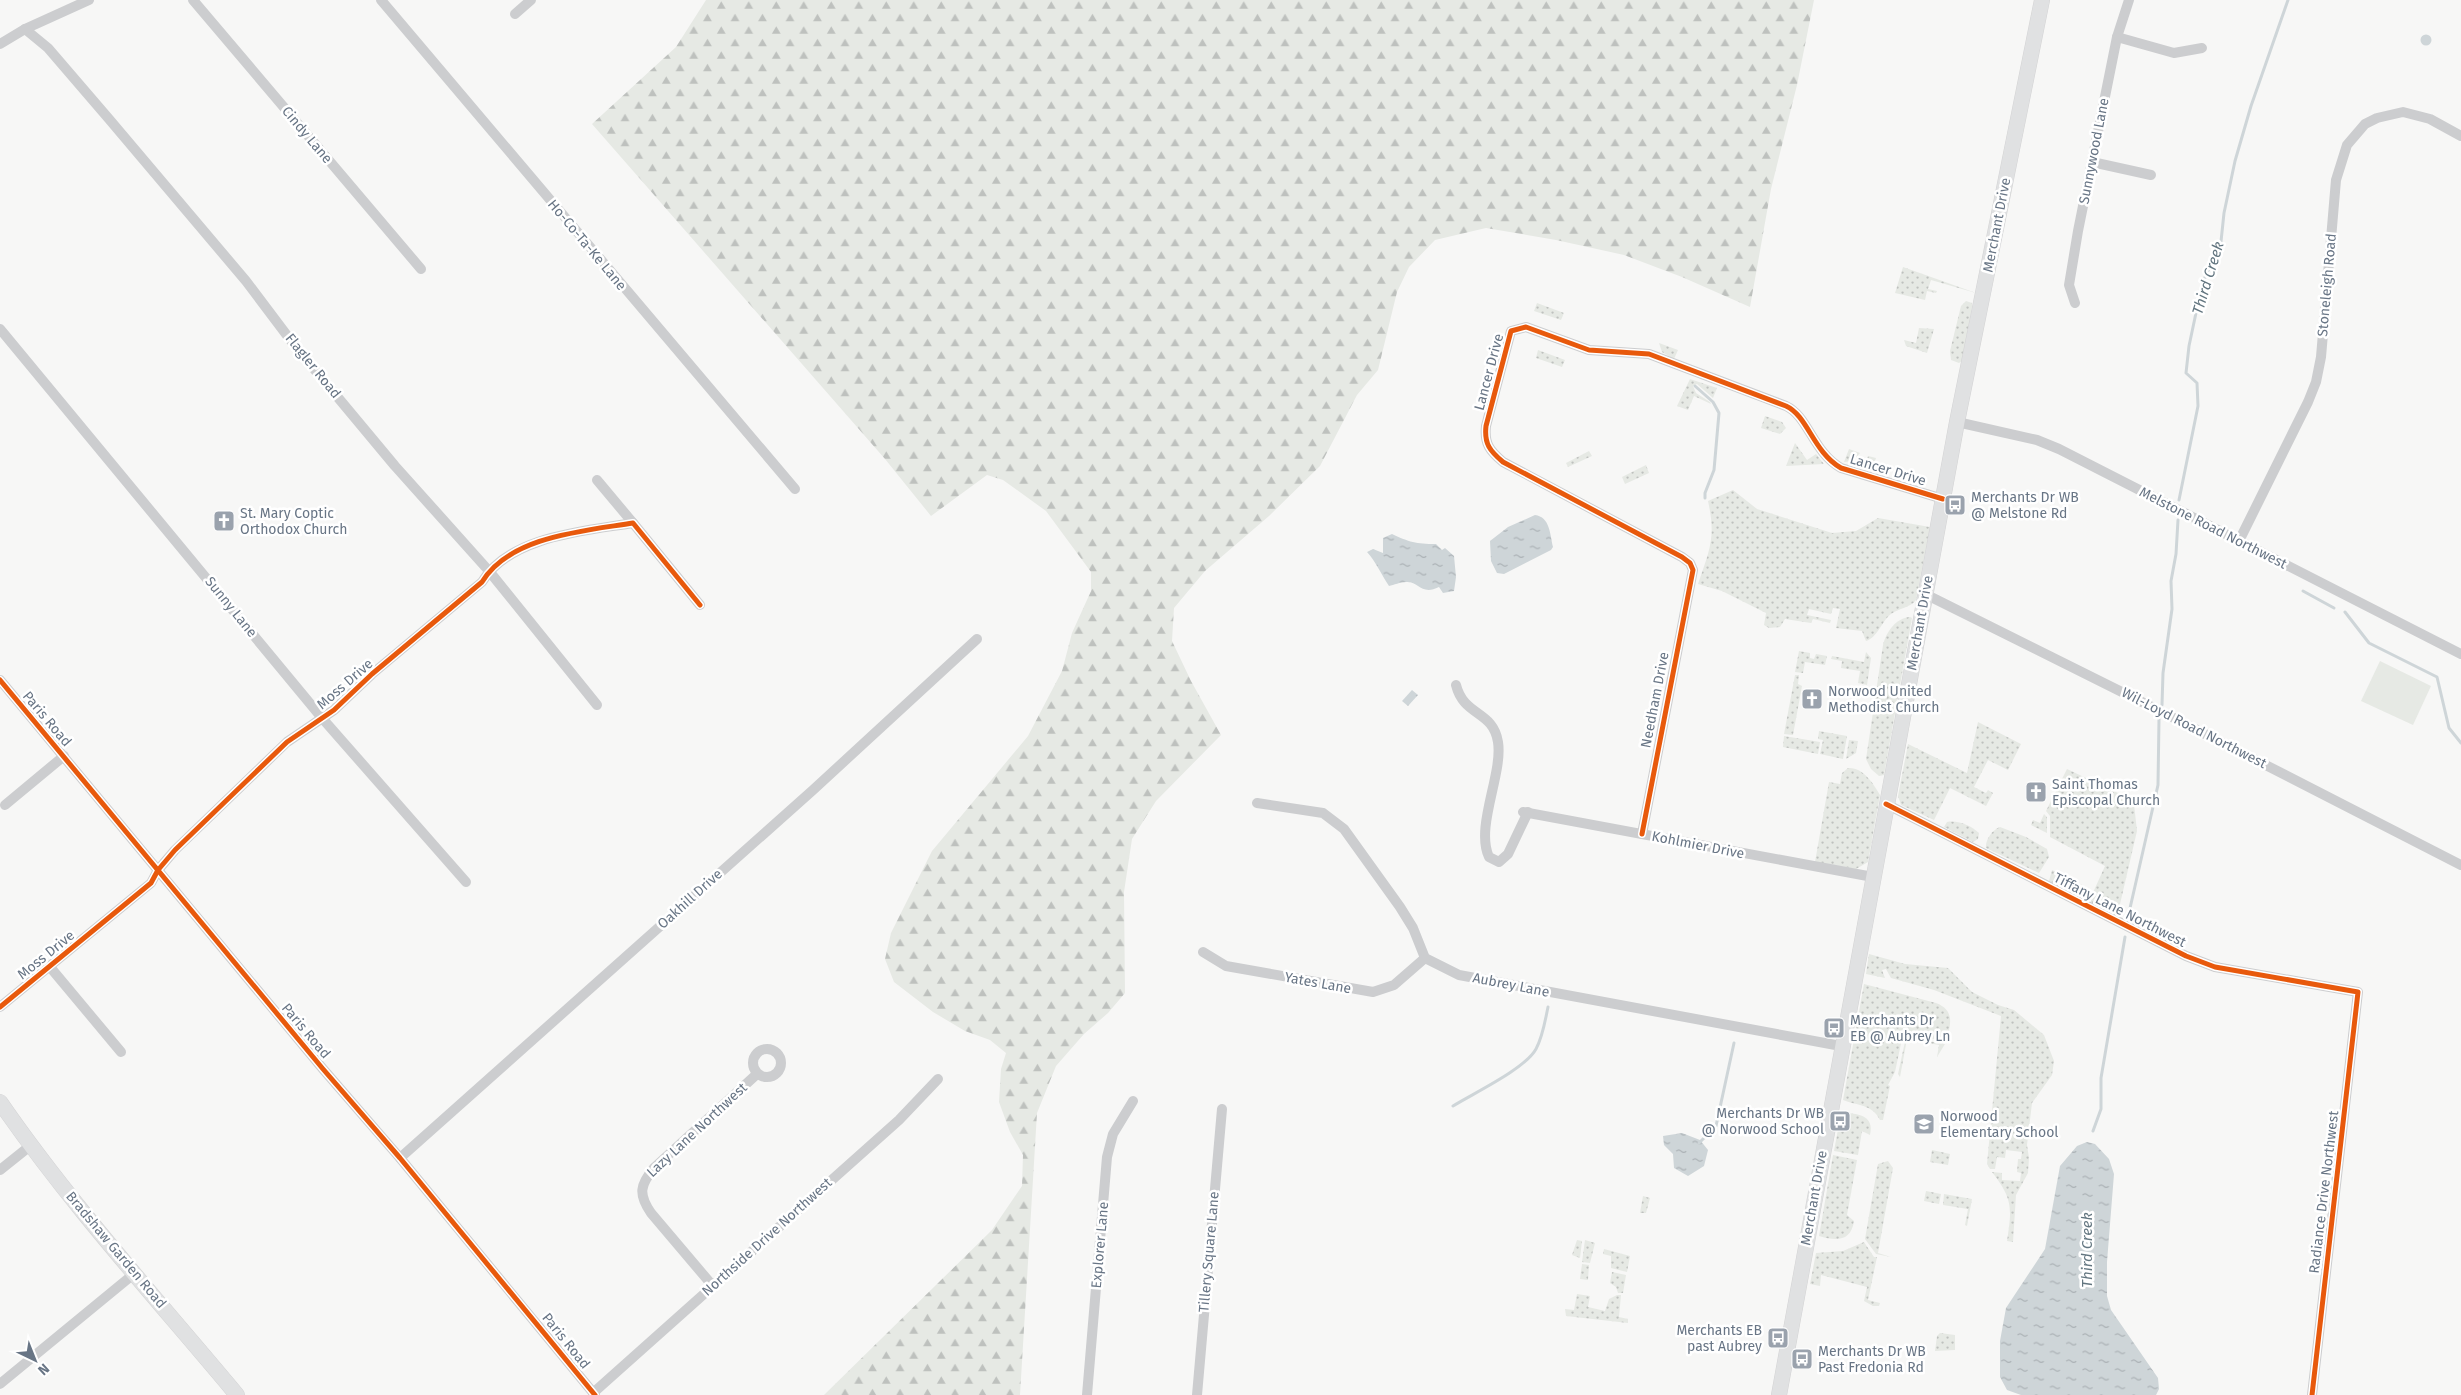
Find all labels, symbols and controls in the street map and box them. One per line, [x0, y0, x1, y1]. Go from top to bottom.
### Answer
street label: Sunnywood Lane [2075, 97, 2113, 205]
street label: Cindy Lane [278, 103, 336, 167]
street label: Merchant Drive [1980, 176, 2014, 274]
street label: Ho-Co-Ta-Ke Lane [544, 196, 630, 294]
street label: Stoneleigh Road [2314, 233, 2340, 337]
water label: Third Creek [2188, 239, 2228, 317]
street label: Flagler Road [282, 330, 344, 402]
street label: Lancer Drive [1471, 332, 1507, 412]
street label: Lancer Drive [1848, 450, 1928, 490]
street label: Melstone Road Northwest [2136, 483, 2290, 573]
place label: Merchants Dr WB @ Melstone Rd [1971, 489, 2079, 522]
bus stop icon: Merchants Dr WB @ Melstone Rd [1943, 493, 1967, 517]
place label: St. Mary Coptic Orthodox Church [240, 505, 347, 538]
church icon: St. Mary Coptic Orthodox Church [212, 509, 236, 533]
street label: Sunny Lane [201, 573, 261, 641]
street label: Merchant Drive [1903, 574, 1937, 672]
street label: Needham Drive [1637, 650, 1673, 750]
street label: Moss Drive [314, 655, 376, 713]
place label: Norwood United Methodist Church [1828, 683, 1940, 716]
street label: Wil-Loyd Road Northwest [2119, 684, 2270, 772]
church icon: Norwood United Methodist Church [1800, 687, 1824, 711]
street label: Paris Road [19, 688, 75, 750]
place label: Saint Thomas Episcopal Church [2052, 776, 2160, 809]
church icon: Saint Thomas Episcopal Church [2024, 780, 2048, 804]
street label: Kohlmier Drive [1650, 828, 1746, 862]
street label: Oakhill Drive [654, 866, 726, 932]
street label: Tiffany Lane Northwest [2051, 869, 2190, 951]
street label: Moss Drive [14, 927, 78, 983]
street label: Yates Lane [1283, 969, 1353, 997]
street label: Aubrey Lane [1471, 969, 1551, 1001]
street label: Paris Road [278, 1000, 334, 1062]
place label: Merchants Dr EB @ Aubrey Ln [1850, 1012, 1950, 1045]
bus stop icon: Merchants Dr EB @ Aubrey Ln [1822, 1016, 1846, 1040]
street label: Lazy Lane Northwest [643, 1079, 751, 1181]
place label: Merchants Dr WB @ Norwood School [1701, 1105, 1824, 1138]
place label: Norwood Elementary School [1940, 1108, 2058, 1141]
bus stop icon: Merchants Dr WB @ Norwood School [1828, 1109, 1852, 1133]
street label: Radiance Drive Northwest [2306, 1109, 2343, 1274]
school or university icon: Norwood Elementary School [1912, 1112, 1936, 1136]
street label: Merchant Drive [1797, 1149, 1831, 1247]
street label: Northside Drive Northwest [699, 1174, 836, 1300]
street label: Bradshaw Garden Road [62, 1188, 170, 1312]
street label: Tillery Square Lane [1195, 1191, 1223, 1313]
street label: Explorer Lane [1088, 1201, 1112, 1289]
water label: Third Creek [2078, 1212, 2096, 1288]
street label: Paris Road [538, 1310, 594, 1372]
place label: Merchants EB past Aubrey [1676, 1322, 1762, 1355]
bus stop icon: Merchants EB past Aubrey [1766, 1326, 1790, 1350]
north arrow [10, 1335, 60, 1385]
place label: Merchants Dr WB Past Fredonia Rd [1818, 1343, 1926, 1376]
bus stop icon: Merchants Dr WB Past Fredonia Rd [1790, 1347, 1814, 1371]
text: N [34, 1360, 53, 1379]

